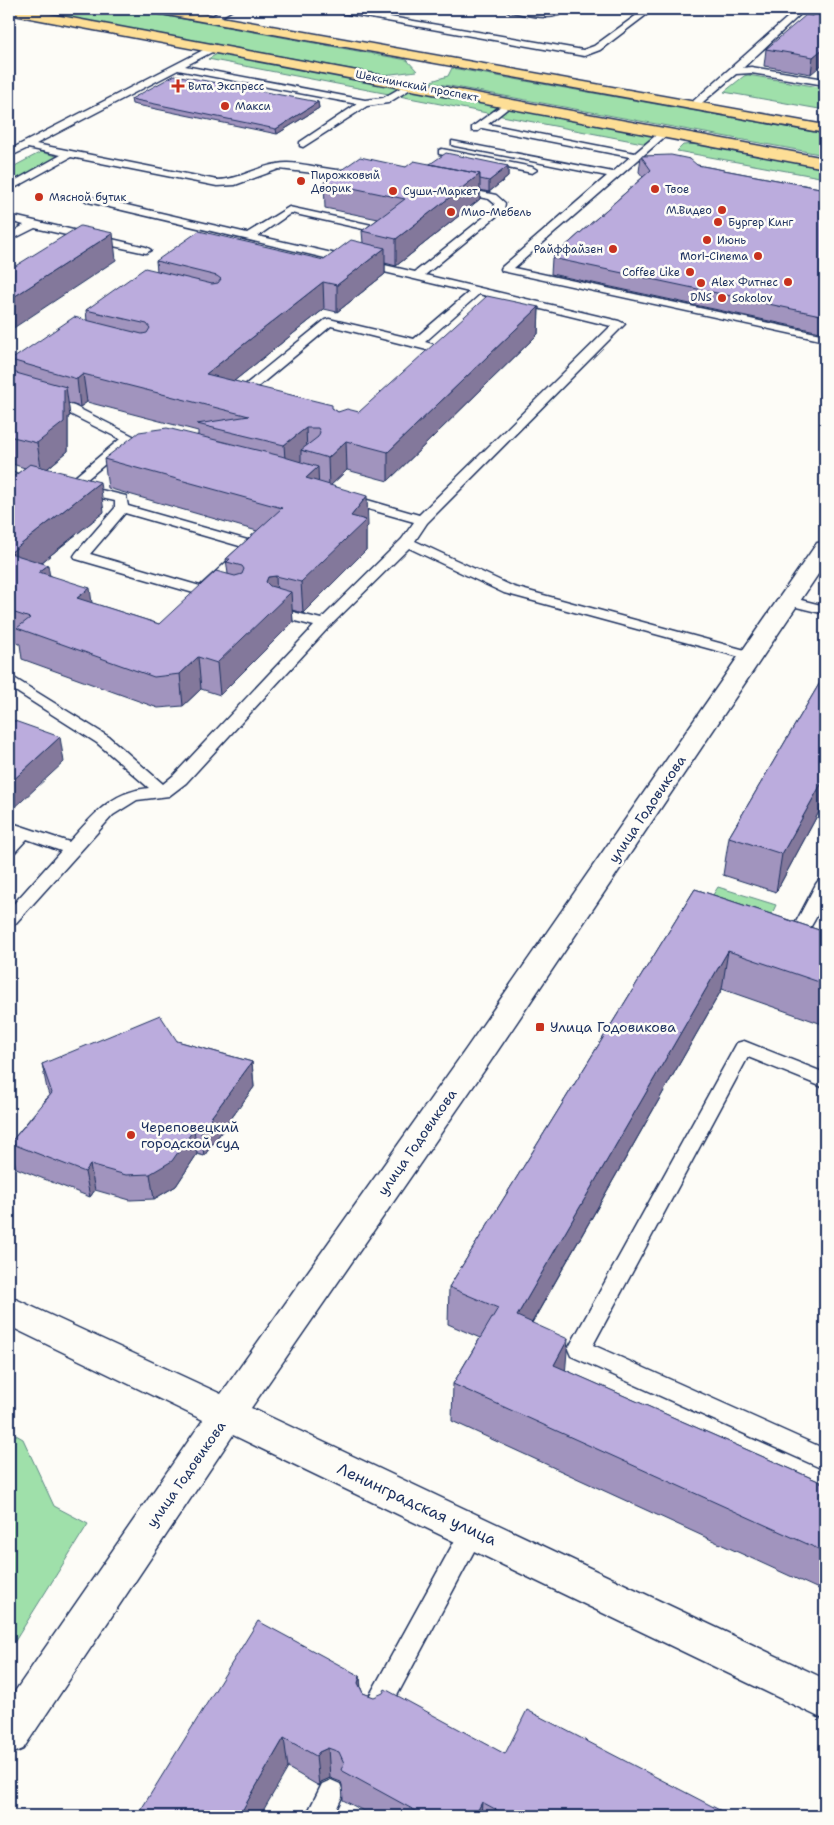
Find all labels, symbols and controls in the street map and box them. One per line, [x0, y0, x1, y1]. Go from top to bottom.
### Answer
street label: Шекснинский проспект [354, 67, 480, 105]
place label: Вита Экспресс [188, 79, 265, 94]
marker: Вита Экспресс [172, 80, 184, 92]
place label: Макси [235, 99, 271, 114]
marker: Макси [219, 100, 231, 112]
place label: Пирожковый Дворик [311, 168, 380, 196]
marker: Пирожковый Дворик [295, 175, 307, 187]
place label: Твое [665, 182, 689, 197]
marker: Твое [649, 183, 661, 195]
place label: Суши-Маркет [403, 184, 478, 199]
marker: Суши-Маркет [387, 185, 399, 197]
place label: Мясной бутик [49, 190, 127, 205]
marker: Мясной бутик [33, 191, 45, 203]
place label: М.Видео [666, 203, 712, 218]
marker: М.Видео [716, 204, 728, 216]
place label: Мио-Мебель [461, 205, 532, 220]
marker: Мио-Мебель [445, 206, 457, 218]
place label: Бургер Кинг [728, 215, 793, 230]
marker: Бургер Кинг [712, 216, 724, 228]
place label: Июнь [717, 233, 747, 248]
marker: Июнь [701, 234, 713, 246]
place label: Райффайзен [534, 242, 603, 257]
marker: Райффайзен [607, 243, 619, 255]
place label: Mori-Cinema [680, 249, 748, 264]
marker: Mori-Cinema [752, 250, 764, 262]
place label: Coffee Like [622, 265, 680, 280]
marker: Coffee Like [684, 266, 696, 278]
place label: Alex Фитнес [711, 275, 778, 290]
marker: Alex Фитнес [782, 276, 794, 288]
marker: DNS [695, 277, 707, 289]
place label: DNS [690, 290, 712, 305]
place label: Sokolov [732, 291, 773, 306]
marker: Sokolov [716, 292, 728, 304]
street label: улица Годовикова [604, 752, 690, 866]
place label: Улица Годовикова [550, 1018, 676, 1036]
marker: Улица Годовикова [534, 1021, 546, 1033]
street label: улица Годовикова [374, 1085, 461, 1199]
place label: Череповецкий городской суд [141, 1118, 240, 1152]
marker: Череповецкий городской суд [125, 1129, 137, 1141]
street label: улица Годовикова [143, 1417, 230, 1531]
street label: Ленинградская улица [334, 1458, 500, 1550]

